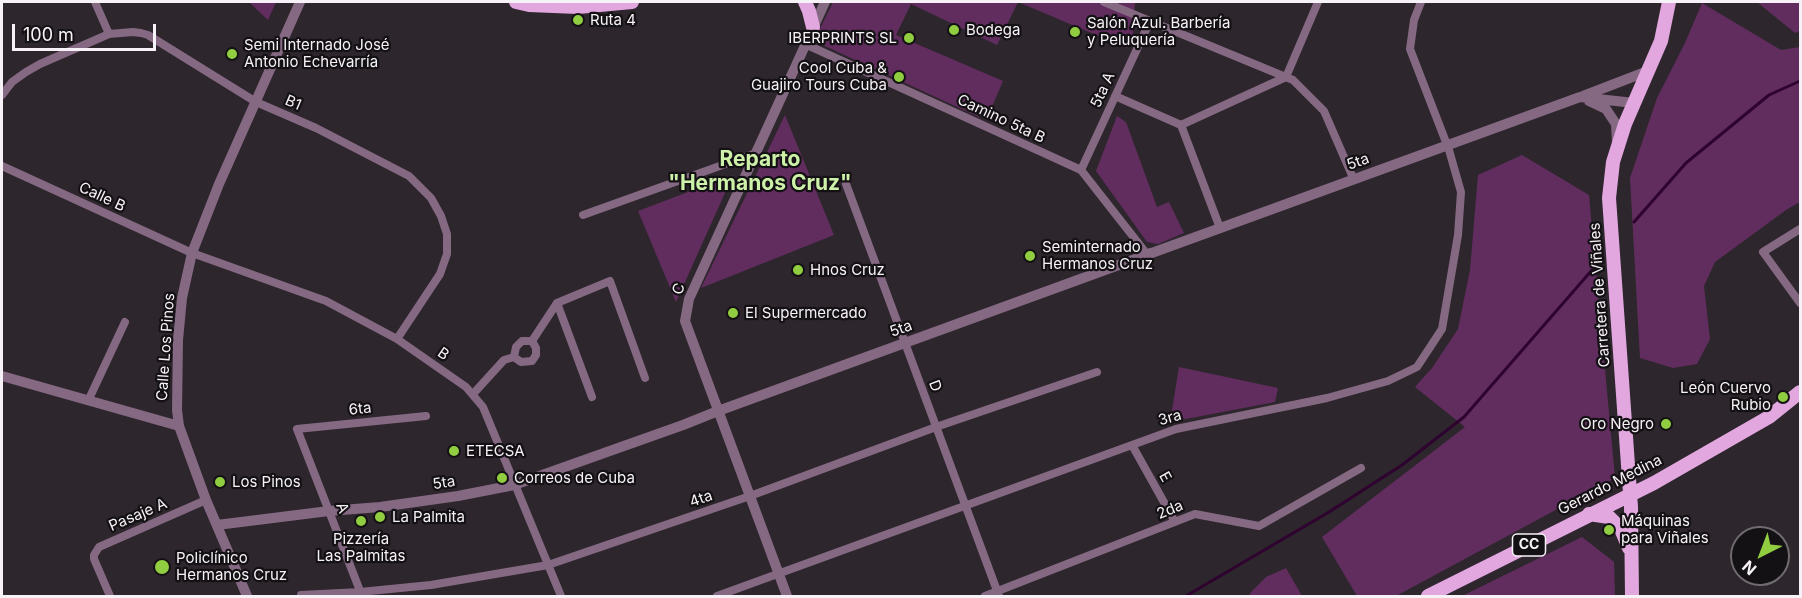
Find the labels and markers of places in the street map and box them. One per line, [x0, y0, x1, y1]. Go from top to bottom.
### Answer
place label: Ruta 4 [590, 11, 636, 29]
marker: Ruta 4 [571, 13, 585, 27]
place label: Salón Azul. Barbería y Peluquería [1087, 14, 1230, 49]
place label: Bodega [966, 21, 1020, 39]
marker: Bodega [947, 23, 961, 37]
marker: Salón Azul. Barbería y Peluquería [1068, 25, 1082, 39]
place label: IBERPRINTS SL [788, 29, 897, 47]
marker: IBERPRINTS SL [902, 31, 916, 45]
place label: Semi Internado José Antonio Echevarría [244, 36, 390, 71]
marker: Semi Internado José Antonio Echevarría [225, 47, 239, 61]
place label: Cool Cuba & Guajiro Tours Cuba [751, 59, 887, 94]
marker: Cool Cuba & Guajiro Tours Cuba [892, 70, 906, 84]
place label: Seminternado Hermanos Cruz [1042, 238, 1153, 273]
marker: Seminternado Hermanos Cruz [1023, 249, 1037, 263]
place label: Hnos Cruz [810, 261, 885, 279]
marker: Hnos Cruz [791, 263, 805, 277]
place label: El Supermercado [745, 304, 867, 322]
marker: El Supermercado [726, 306, 740, 320]
place label: León Cuervo Rubio [1680, 379, 1771, 414]
marker: León Cuervo Rubio [1776, 390, 1790, 404]
place label: Oro Negro [1580, 415, 1654, 433]
marker: Oro Negro [1659, 417, 1673, 431]
place label: ETECSA [466, 442, 525, 460]
marker: ETECSA [447, 444, 461, 458]
place label: Correos de Cuba [514, 469, 635, 487]
marker: Correos de Cuba [495, 471, 509, 485]
place label: Los Pinos [232, 473, 301, 491]
marker: Los Pinos [213, 475, 227, 489]
place label: La Palmita [392, 508, 465, 526]
marker: La Palmita [373, 510, 387, 524]
place label: Máquinas para Viñales [1621, 512, 1709, 547]
marker: Pizzería Las Palmitas [354, 514, 368, 528]
marker: Máquinas para Viñales [1602, 523, 1616, 537]
place label: Pizzería Las Palmitas [317, 530, 405, 565]
place label: Policlínico Hermanos Cruz [176, 549, 287, 584]
marker: Policlínico Hermanos Cruz [153, 558, 171, 576]

